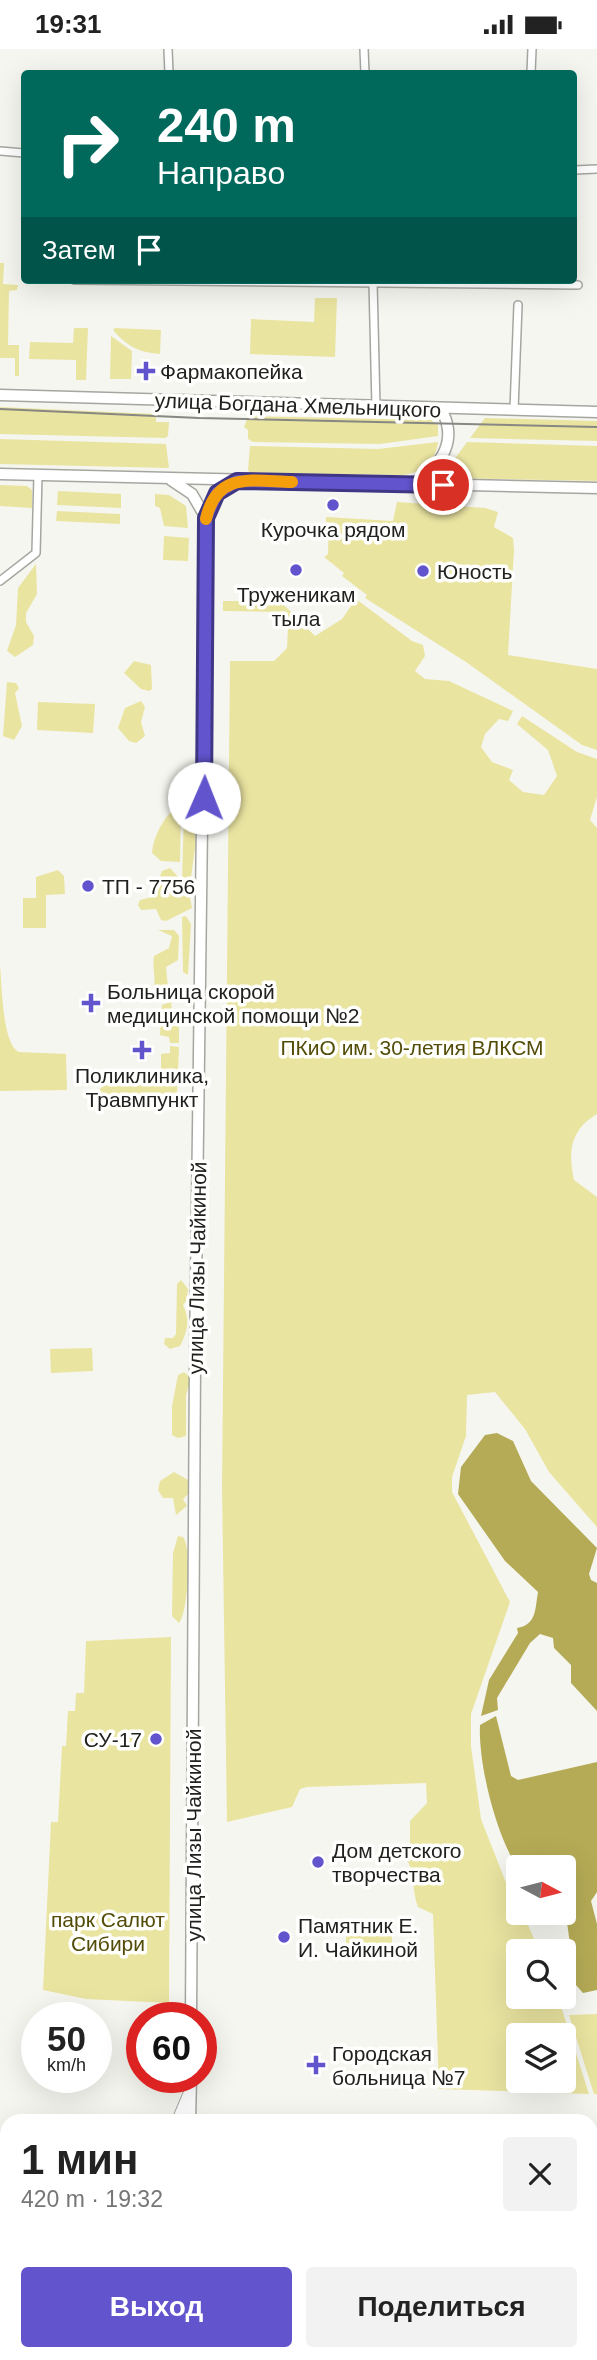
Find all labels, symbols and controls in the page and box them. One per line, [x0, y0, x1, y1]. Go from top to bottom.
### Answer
text: 19:31 [35, 9, 102, 39]
icon: right [42, 98, 133, 189]
text: 240 m [157, 98, 296, 152]
text: Направо [157, 155, 285, 191]
icon: arrive [130, 231, 168, 269]
text: Затем [42, 235, 116, 265]
place label: Фармакопейка [160, 360, 303, 383]
marker: Фармакопейка [138, 363, 154, 379]
street label: улица Богдана Хмельницкого [154, 389, 442, 421]
pin [413, 455, 473, 515]
icon: arrive [424, 466, 462, 504]
marker: Курочка рядом [325, 497, 341, 513]
place label: Курочка рядом [261, 518, 405, 541]
place label: Юность [437, 560, 513, 583]
marker: Труженикам тыла [288, 562, 304, 578]
marker: Юность [415, 563, 431, 579]
place label: Труженикам тыла [237, 583, 355, 630]
position arrow [167, 761, 241, 835]
place label: ТП - 7756 [102, 875, 195, 898]
marker: ТП - 7756 [80, 878, 96, 894]
place label: Больница скорой медицинской помощи №2 [107, 980, 359, 1027]
marker: Больница скорой медицинской помощи №2 [81, 993, 101, 1013]
park label: ПКиО им. 30-летия ВЛКСМ [280, 1036, 544, 1059]
marker: Поликлиника, Травмпункт [132, 1040, 152, 1060]
place label: Поликлиника, Травмпункт [75, 1064, 209, 1111]
street label: улица Лизы Чайкиной [184, 1161, 210, 1375]
place label: СУ-17 [84, 1728, 142, 1751]
street label: улица Лизы Чайкиной [182, 1729, 205, 1941]
marker: СУ-17 [148, 1731, 164, 1747]
place label: Дом детского творчества [332, 1839, 462, 1886]
marker: Дом детского творчества [310, 1854, 326, 1870]
north arrow [506, 1855, 576, 1925]
map controls [506, 1855, 576, 2093]
park label: парк Салют Сибири [51, 1908, 165, 1955]
place label: Памятник Е. И. Чайкиной [298, 1914, 418, 1961]
marker: Памятник Е. И. Чайкиной [276, 1929, 292, 1945]
button: search [506, 1939, 576, 2009]
speed limit sign: 60 [126, 2002, 217, 2093]
text: 50 [47, 2019, 86, 2058]
button: layers [506, 2023, 576, 2093]
place label: Городская больница №7 [332, 2042, 466, 2089]
text: km/h [47, 2055, 86, 2075]
marker: Городская больница №7 [306, 2055, 326, 2075]
text: 1 мин [21, 2136, 138, 2183]
button: close [503, 2137, 577, 2211]
text: 420 m · 19:32 [21, 2186, 163, 2212]
button: Выход [21, 2267, 292, 2347]
button: Поделиться [306, 2267, 577, 2347]

